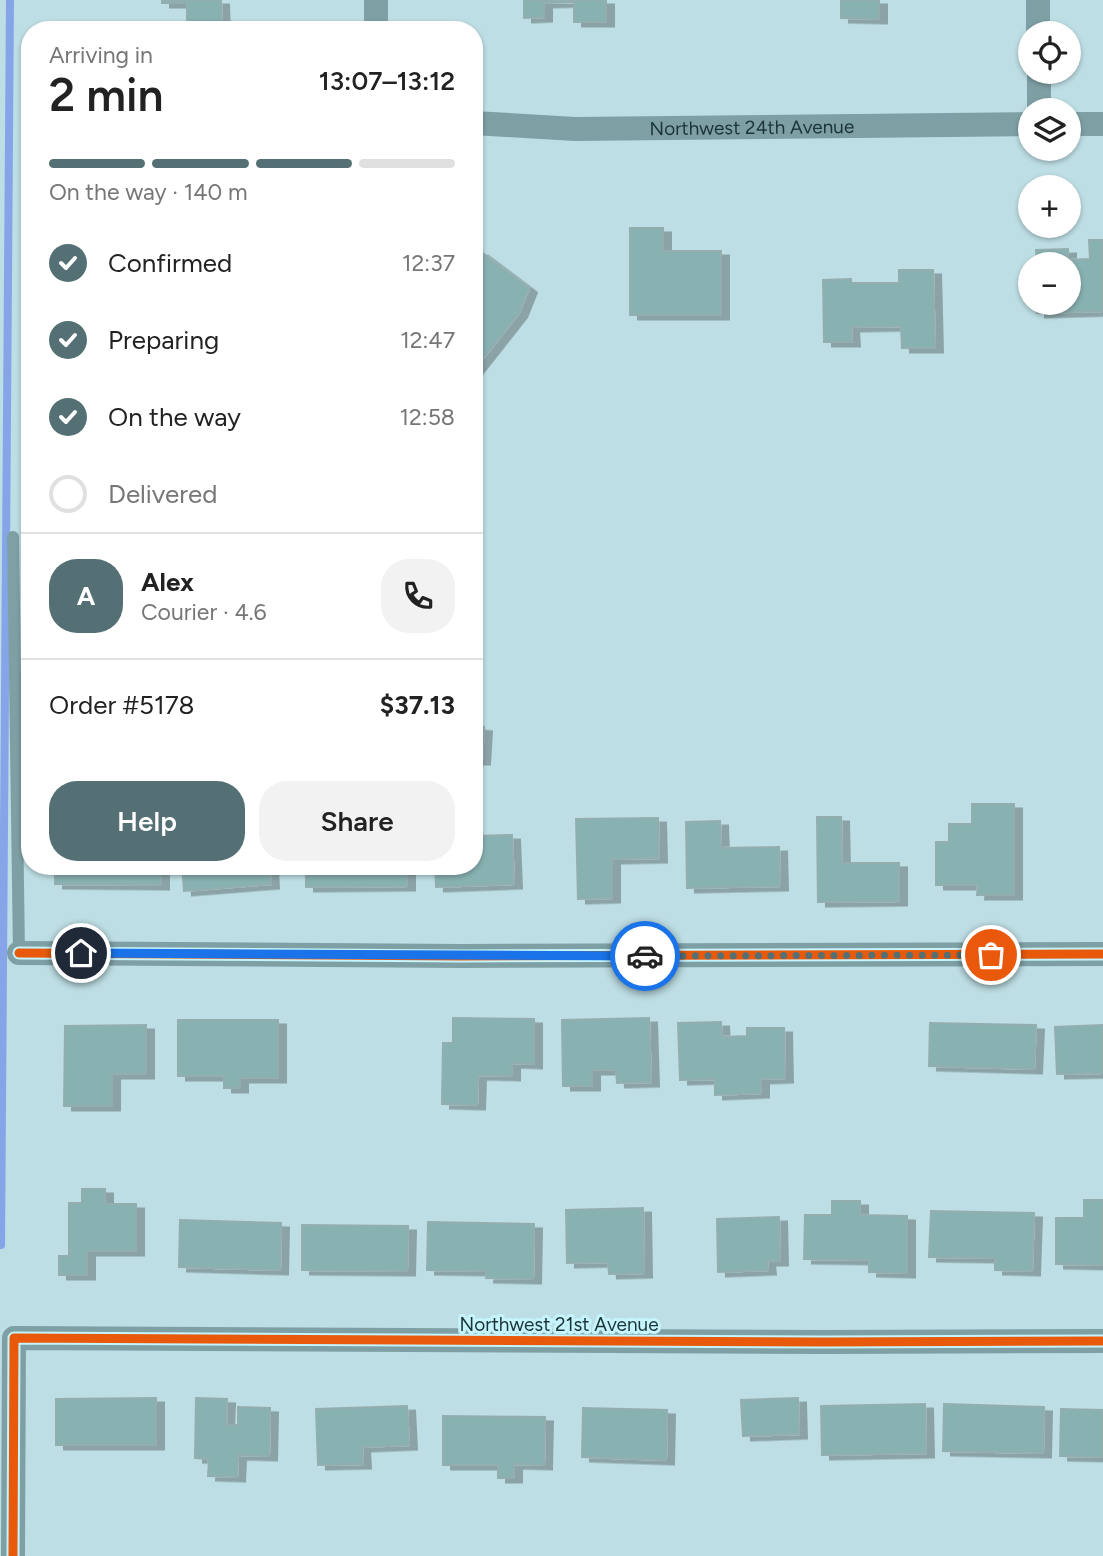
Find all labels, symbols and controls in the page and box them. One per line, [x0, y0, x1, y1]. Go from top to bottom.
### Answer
map controls [1018, 21, 1081, 315]
button: locate [1018, 21, 1081, 84]
text: Arriving in [49, 41, 153, 69]
text: 13:07–13:12 [319, 65, 455, 97]
text: 2 min [49, 67, 164, 123]
button: layers [1018, 98, 1081, 161]
street label: Northwest 24th Avenue [649, 115, 854, 140]
button: + [1018, 175, 1081, 238]
text: On the way · 140 m [49, 178, 248, 206]
icon: check [49, 244, 87, 282]
text: Confirmed [108, 247, 232, 279]
text: 12:37 [402, 249, 455, 277]
button: − [1018, 252, 1081, 315]
icon: check [49, 321, 87, 359]
text: Preparing [108, 324, 219, 356]
text: 12:47 [400, 326, 455, 354]
icon: check [49, 398, 87, 436]
text: On the way [108, 401, 241, 433]
text: 12:58 [399, 403, 455, 431]
text: Delivered [108, 478, 217, 510]
button: phone [381, 559, 455, 633]
text: Alex [141, 566, 194, 598]
text: A [77, 580, 95, 612]
text: Courier · 4.6 [141, 598, 267, 626]
text: Order #5178 [49, 689, 195, 721]
text: $37.13 [380, 689, 455, 721]
button: Help [49, 781, 245, 861]
button: Share [259, 781, 455, 861]
courier [610, 921, 680, 991]
pin [51, 923, 111, 983]
pin [961, 925, 1021, 985]
icon: home [62, 934, 100, 972]
icon: bag [972, 936, 1010, 974]
icon: car [626, 937, 664, 975]
street label: Northwest 21st Avenue [459, 1313, 659, 1336]

